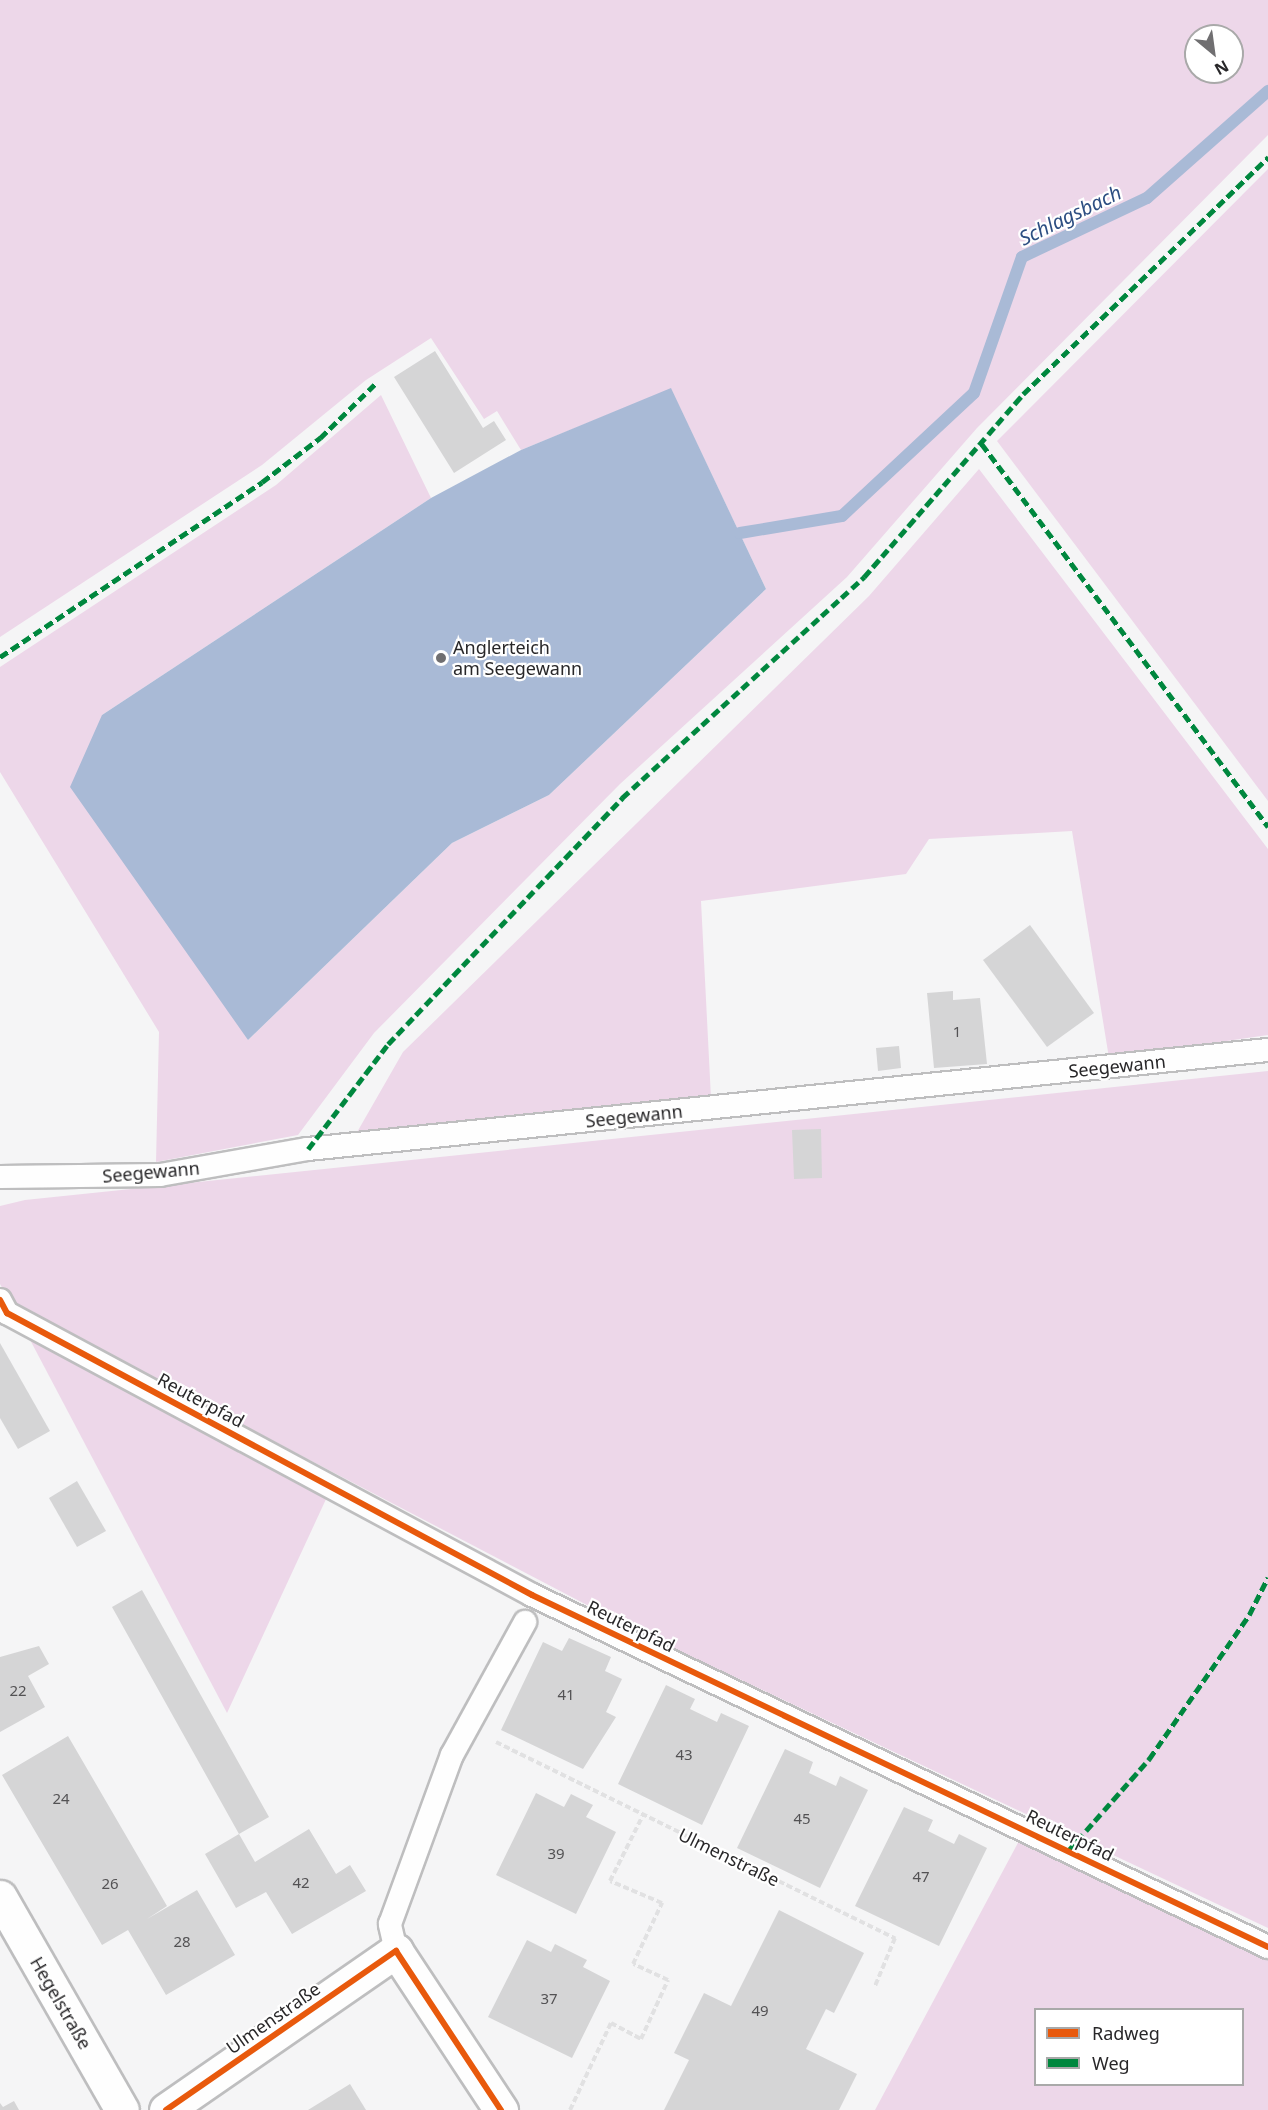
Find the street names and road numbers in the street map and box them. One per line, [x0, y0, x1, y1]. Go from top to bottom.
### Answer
street label: Seegewann [1067, 1050, 1167, 1082]
street label: Seegewann [584, 1100, 684, 1132]
street label: Seegewann [101, 1157, 201, 1187]
street label: Reuterpfad [154, 1368, 248, 1432]
street label: Reuterpfad [584, 1595, 678, 1657]
street label: Reuterpfad [1023, 1804, 1117, 1866]
street label: Ulmenstraße [675, 1823, 783, 1891]
street label: Hegelstraße [26, 1953, 96, 2053]
street label: Ulmenstraße [222, 1978, 324, 2058]

